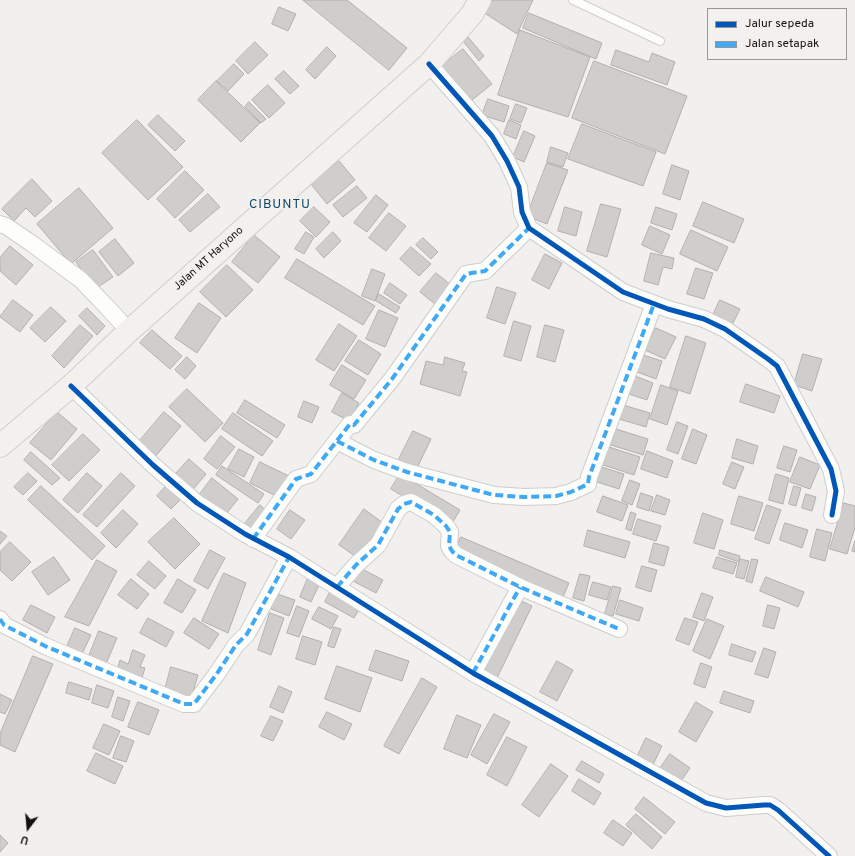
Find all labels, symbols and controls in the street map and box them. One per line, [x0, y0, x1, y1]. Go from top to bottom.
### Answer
legend [707, 8, 847, 60]
text: Jalur sepeda [745, 16, 814, 32]
text: Jalan setapak [745, 36, 819, 52]
district label: CIBUNTU [249, 197, 311, 213]
street label: Jalan MT Haryono [171, 224, 247, 294]
north arrow [8, 808, 48, 848]
text: U [19, 832, 30, 847]

